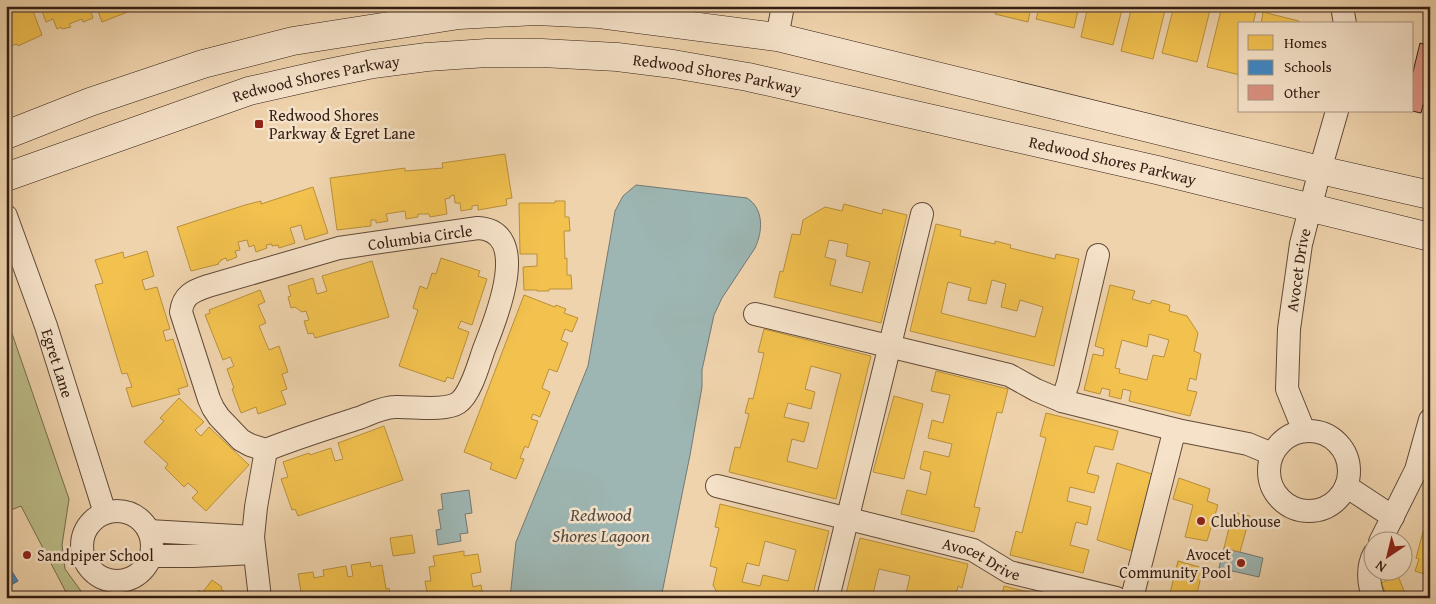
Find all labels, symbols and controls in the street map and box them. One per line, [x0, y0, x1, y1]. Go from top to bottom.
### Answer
legend [1238, 22, 1414, 112]
text: Homes [1284, 32, 1327, 53]
street label: Redwood Shores Parkway [631, 47, 804, 101]
street label: Redwood Shores Parkway [229, 49, 401, 108]
text: Schools [1284, 56, 1332, 77]
text: Other [1284, 82, 1320, 103]
place label: Redwood Shores Parkway & Egret Lane [269, 103, 415, 145]
marker: Redwood Shores Parkway & Egret Lane [253, 118, 265, 130]
street label: Redwood Shores Parkway [1027, 129, 1199, 191]
street label: Columbia Circle [366, 218, 474, 256]
street label: Avocet Drive [1280, 225, 1317, 313]
street label: Egret Lane [36, 326, 80, 401]
water label: Redwood Shores Lagoon [552, 501, 650, 549]
place label: Clubhouse [1211, 509, 1281, 533]
marker: Clubhouse [1195, 515, 1207, 527]
street label: Avocet Drive [940, 531, 1023, 586]
north arrow [1364, 532, 1414, 582]
place label: Avocet Community Pool [1119, 542, 1232, 584]
place label: Sandpiper School [37, 543, 154, 567]
marker: Sandpiper School [21, 549, 33, 561]
text: N [1370, 555, 1390, 578]
marker: Avocet Community Pool [1235, 557, 1247, 569]

